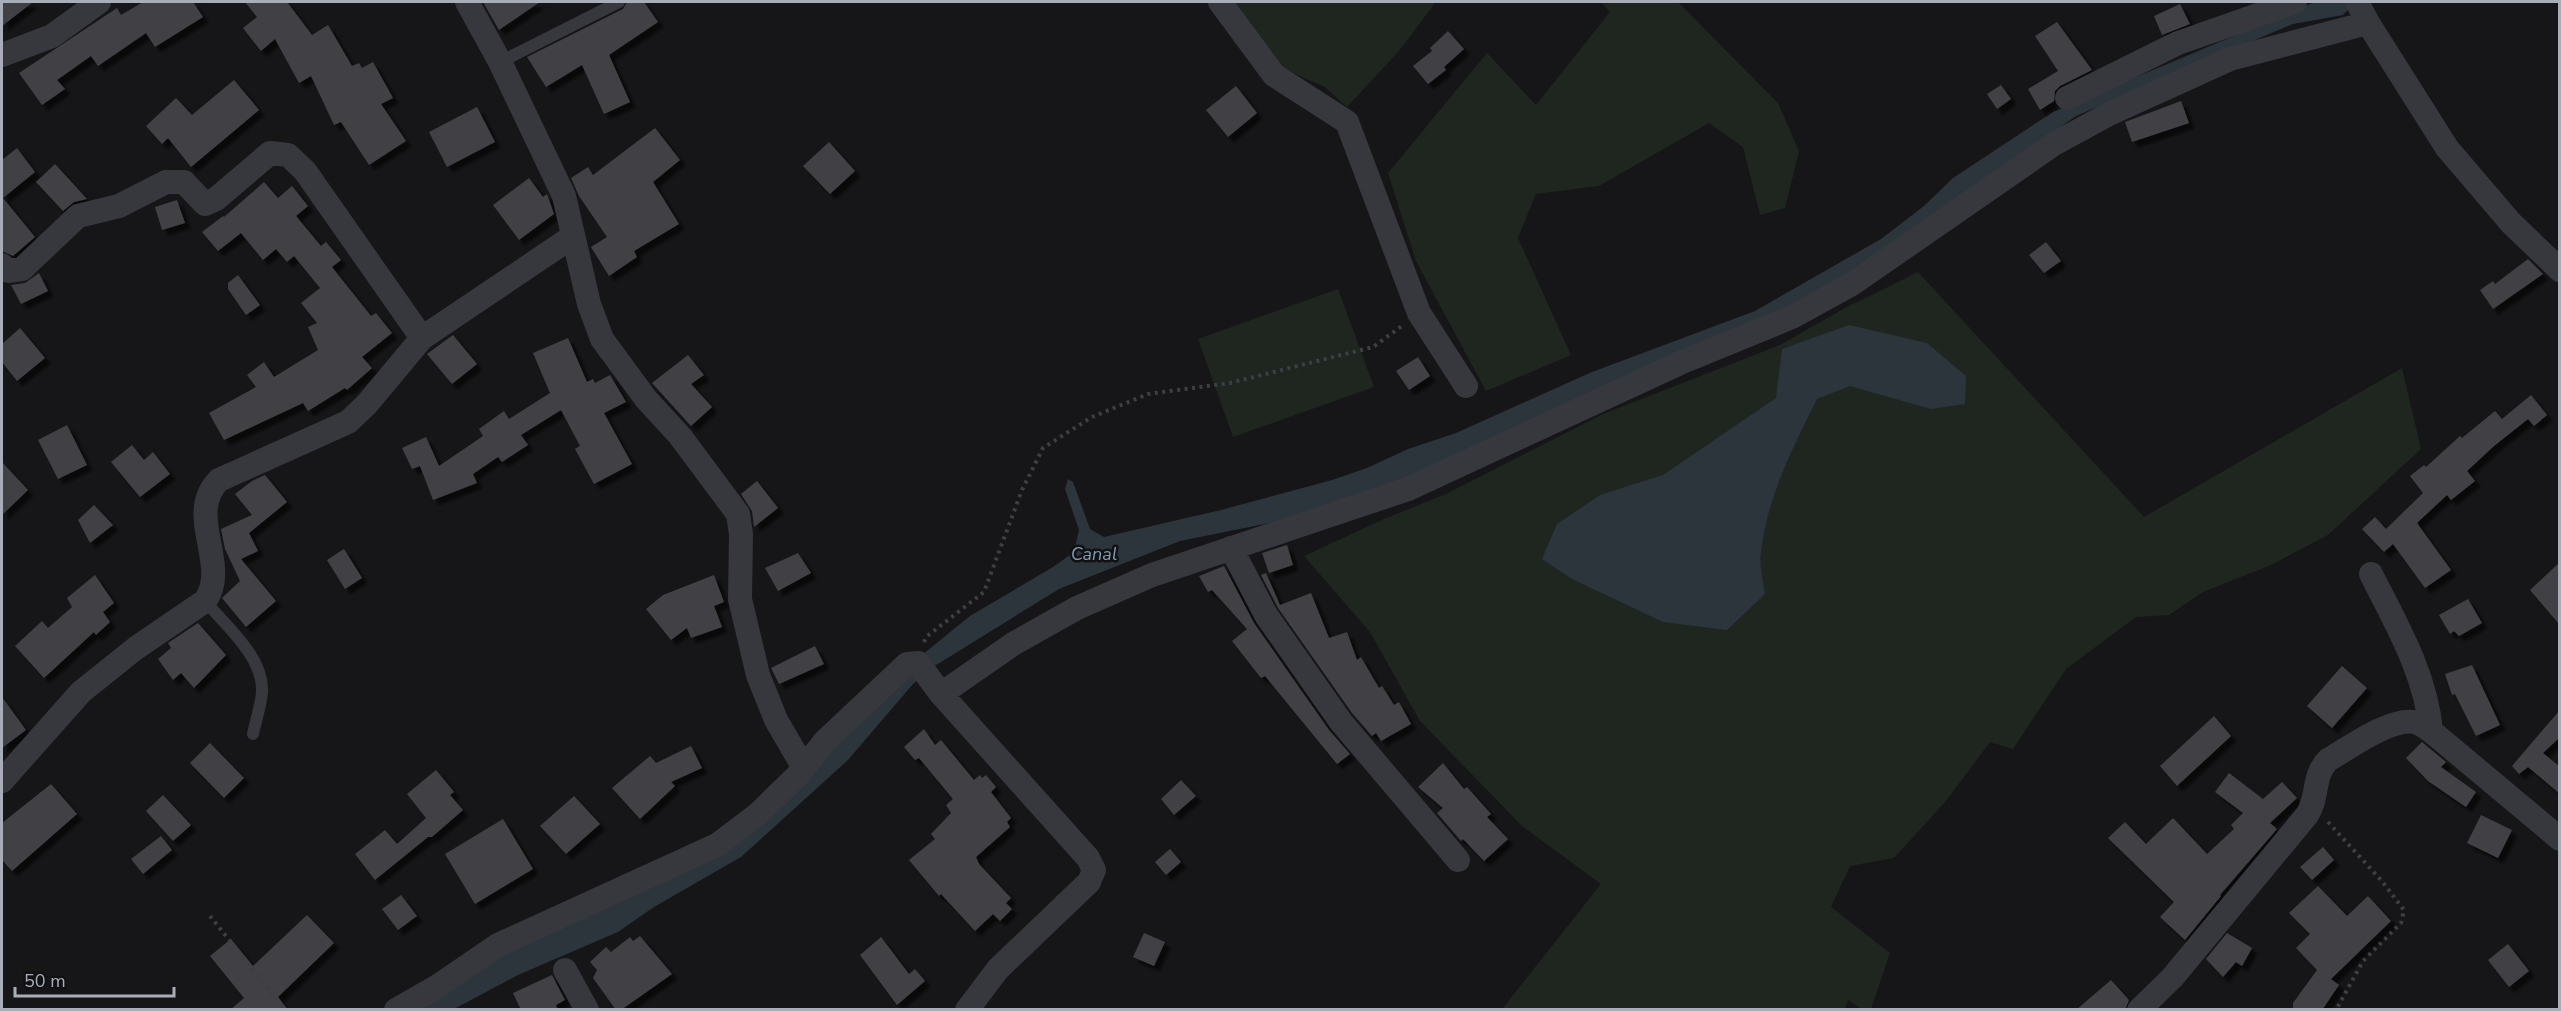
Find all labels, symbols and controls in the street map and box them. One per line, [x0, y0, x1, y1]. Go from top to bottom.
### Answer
water label: Canal [1071, 542, 1117, 566]
scale bar [15, 960, 174, 998]
text: 50 m [24, 969, 66, 993]

